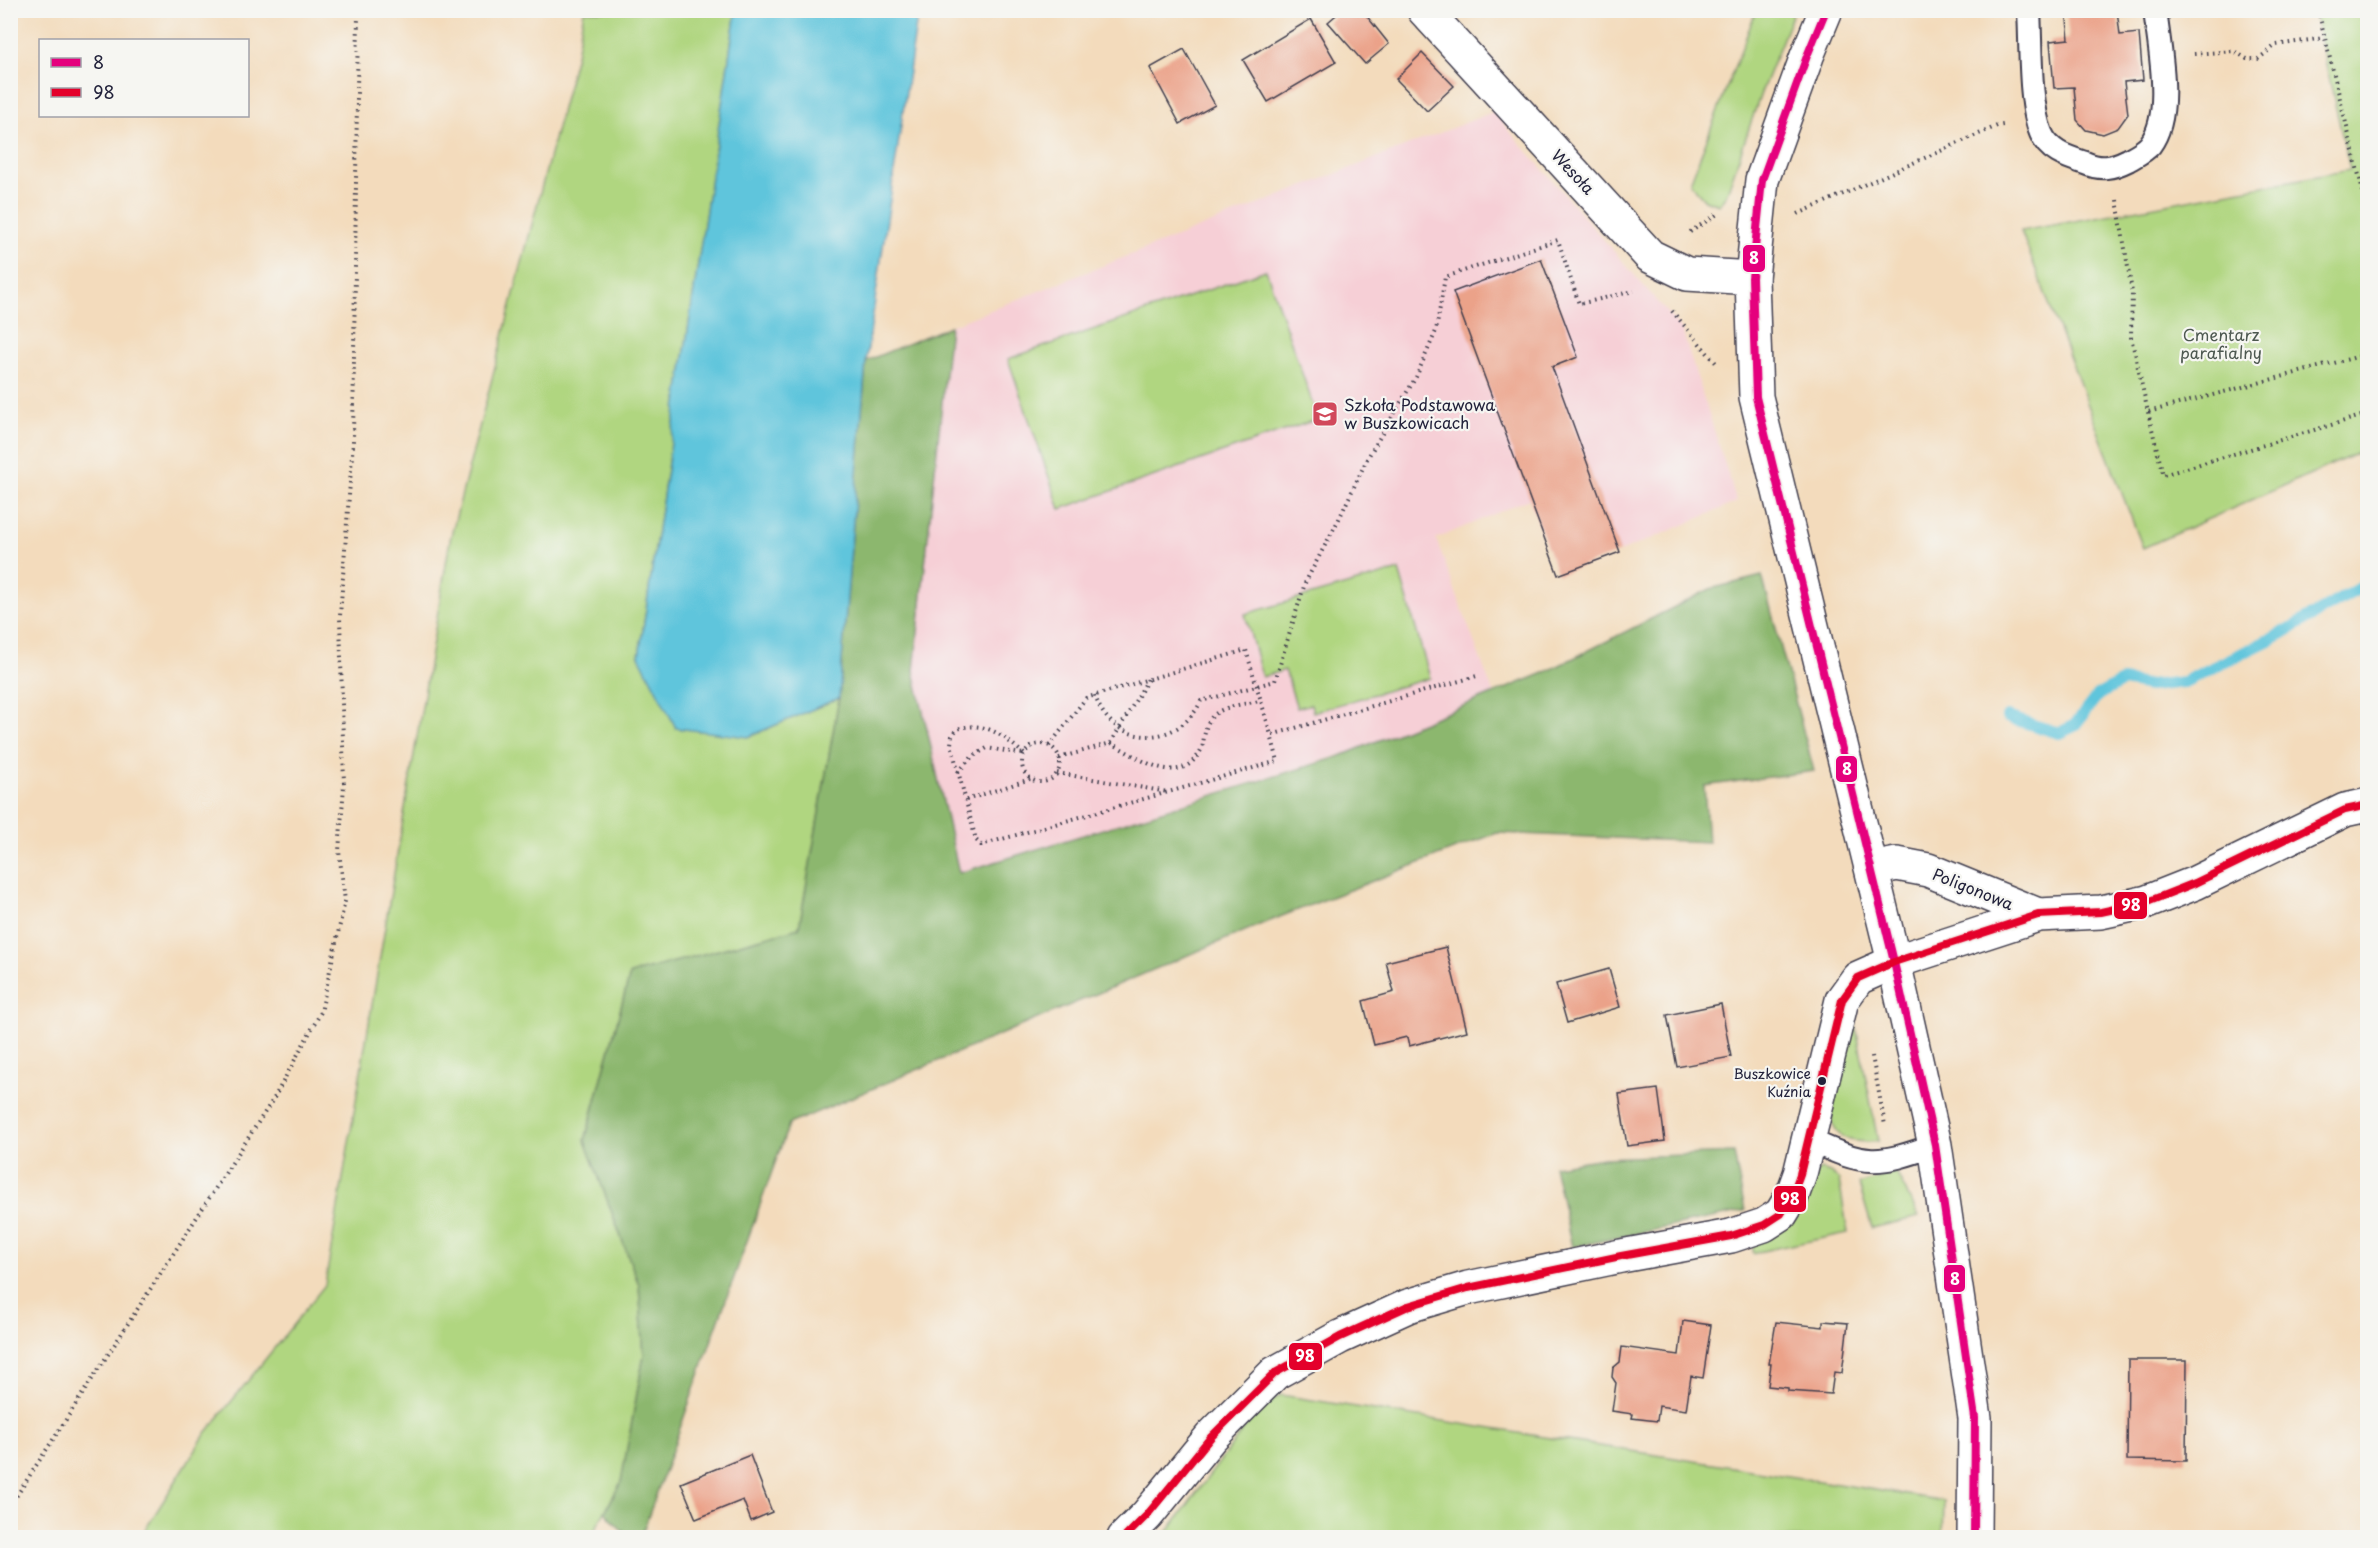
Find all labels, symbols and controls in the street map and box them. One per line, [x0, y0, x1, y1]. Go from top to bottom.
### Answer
legend [39, 39, 249, 117]
text: 8 [93, 48, 104, 75]
text: 98 [93, 78, 115, 105]
street label: Wesoła [1547, 143, 1601, 199]
line badge: 8 [1742, 244, 1766, 273]
text: 8 [1749, 245, 1759, 269]
park label: Cmentarz parafialny [2180, 322, 2262, 364]
place label: Szkoła Podstawowa w Buszkowicach [1344, 392, 1495, 434]
school or university icon: Szkoła Podstawowa w Buszkowicach [1310, 399, 1340, 429]
line badge: 8 [1835, 755, 1858, 783]
text: 8 [1842, 756, 1852, 780]
street label: Poligonowa [1929, 861, 2017, 915]
line badge: 98 [2113, 891, 2148, 920]
text: 98 [2121, 892, 2141, 916]
place label: Buszkowice Kuźnia [1733, 1063, 1811, 1102]
marker: Buszkowice Kuźnia [1816, 1075, 1828, 1087]
line badge: 98 [1773, 1185, 1807, 1213]
text: 98 [1780, 1186, 1800, 1210]
line badge: 8 [1943, 1264, 1966, 1293]
text: 8 [1950, 1266, 1960, 1290]
line badge: 98 [1288, 1342, 1323, 1371]
text: 98 [1295, 1343, 1315, 1367]

